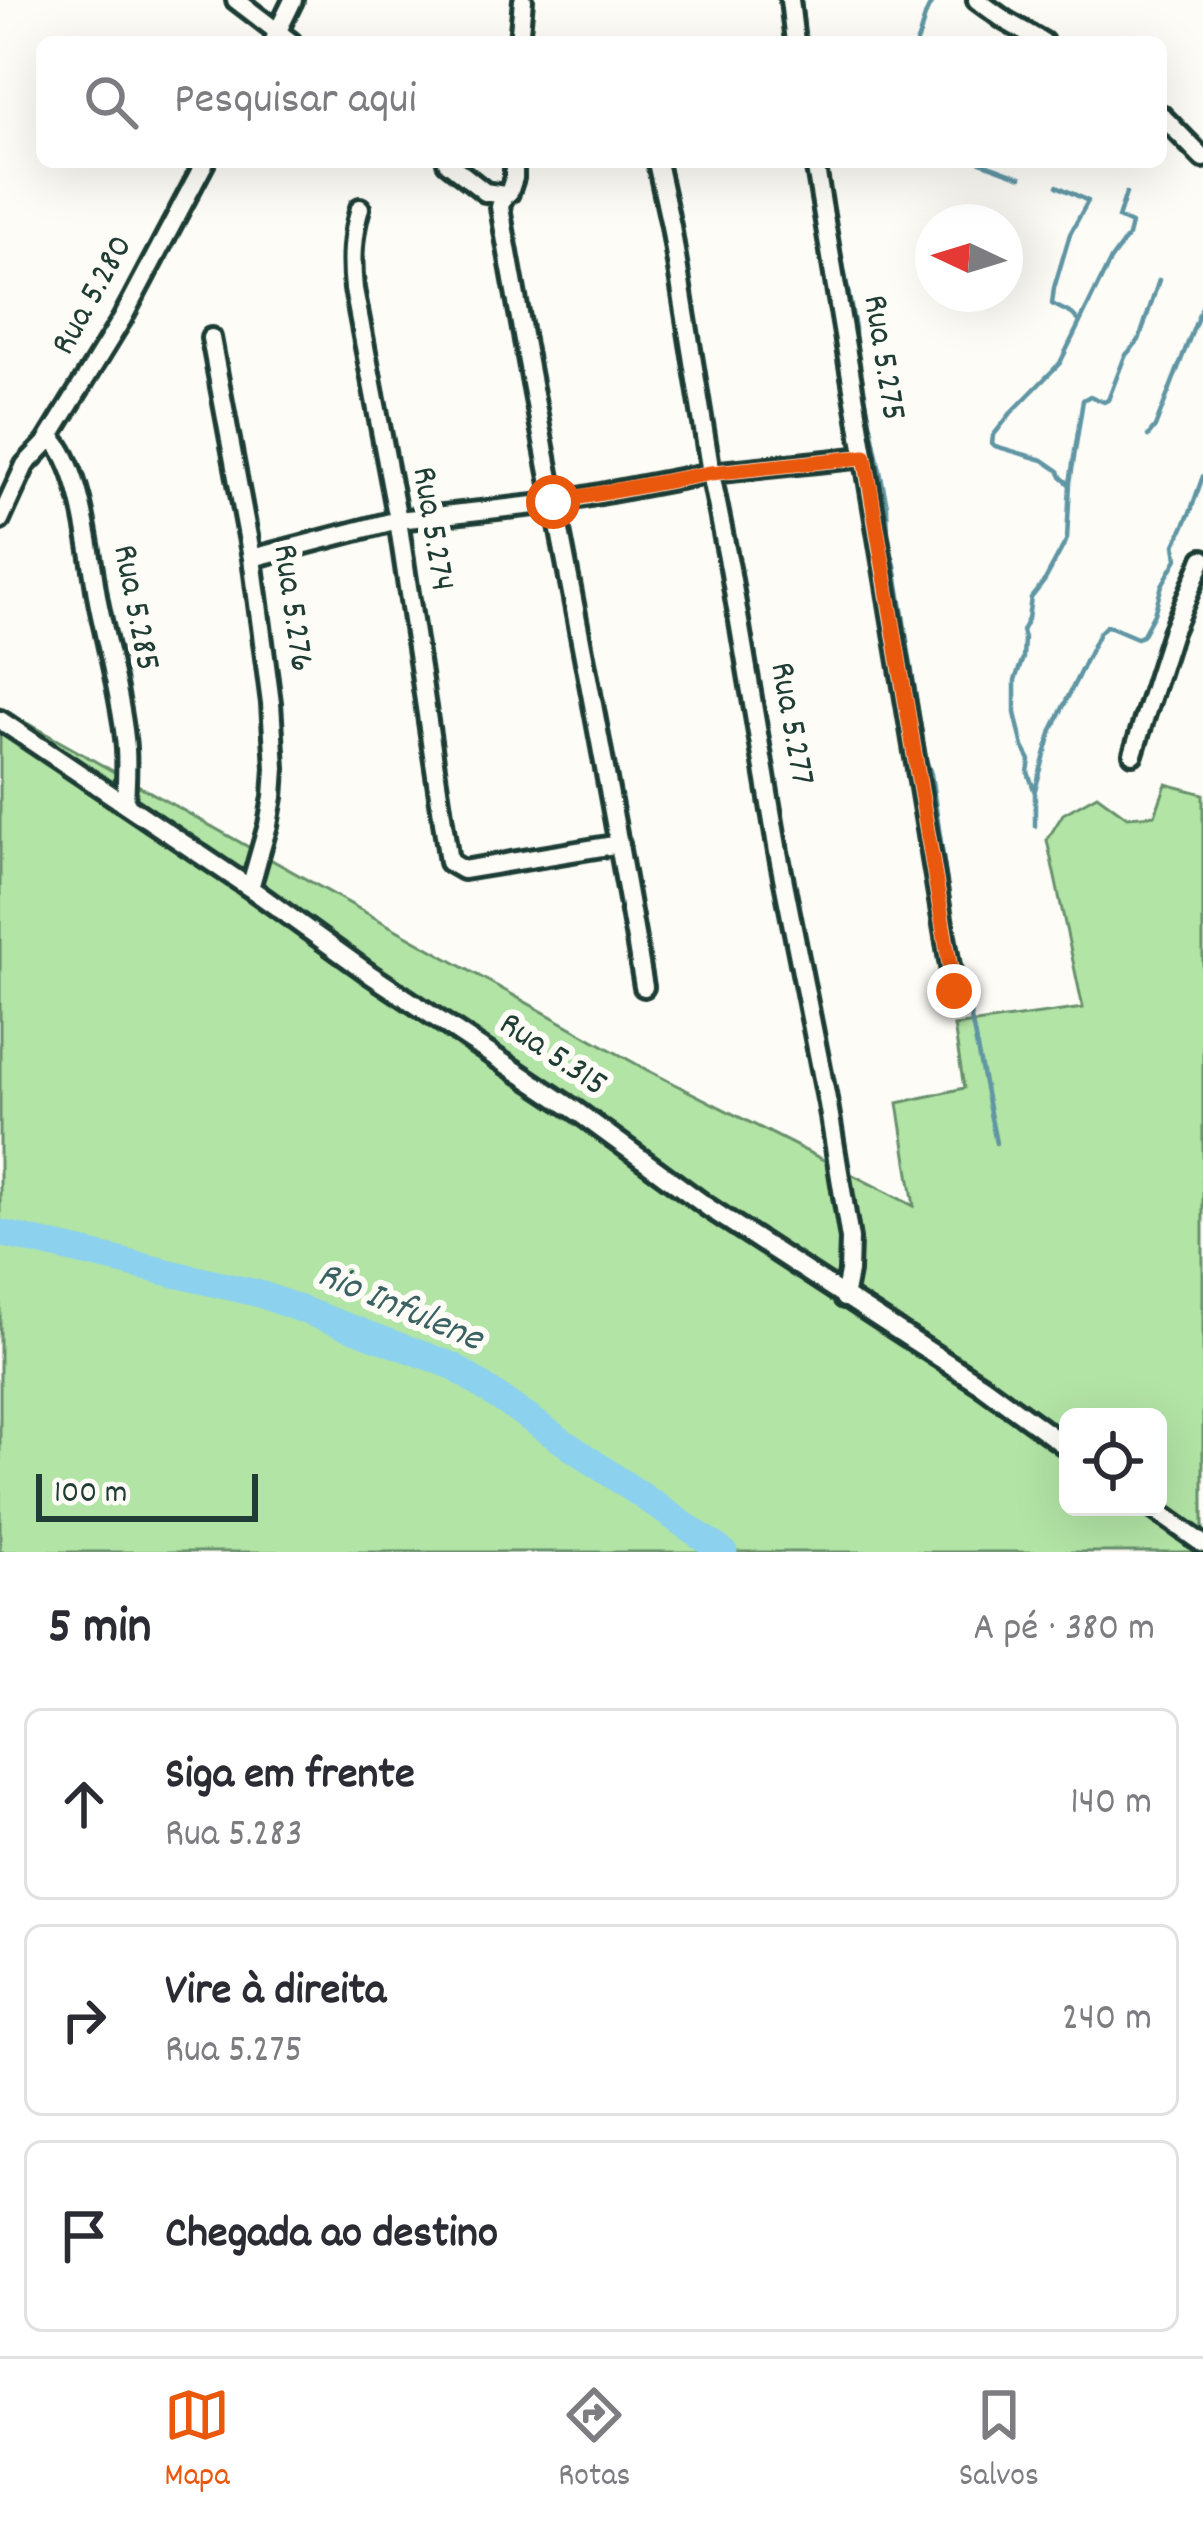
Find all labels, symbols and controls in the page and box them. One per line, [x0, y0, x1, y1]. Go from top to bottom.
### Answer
search box [36, 36, 1167, 168]
icon: search [78, 69, 144, 135]
text: Pesquisar aqui [174, 70, 417, 134]
north arrow [915, 204, 1023, 312]
street label: Rua 5.280 [40, 226, 148, 366]
street label: Rua 5.275 [846, 291, 918, 425]
street label: Rua 5.274 [396, 463, 466, 595]
route start [526, 475, 580, 529]
street label: Rua 5.285 [96, 540, 172, 676]
street label: Rua 5.276 [256, 541, 326, 675]
street label: Rua 5.277 [754, 658, 826, 790]
route end [927, 964, 981, 1018]
street label: Rua 5.315 [487, 1001, 617, 1111]
water label: Rio Infulene [308, 1250, 492, 1369]
map controls [1059, 1408, 1167, 1516]
button: locate [1059, 1408, 1167, 1516]
scale bar [36, 1468, 258, 1521]
text: 100 m [54, 1471, 127, 1518]
text: 5 min [48, 1594, 151, 1666]
text: A pé · 380 m [973, 1603, 1155, 1658]
text: Siga em frente [165, 1745, 415, 1809]
icon: ahead [51, 1771, 117, 1837]
text: 140 m [1070, 1777, 1152, 1832]
text: Rua 5.283 [165, 1809, 303, 1864]
text: Vire à direita [165, 1961, 386, 2025]
icon: right [51, 1987, 117, 2053]
text: 240 m [1062, 1993, 1152, 2048]
text: Rua 5.275 [165, 2025, 303, 2080]
icon: arrive [51, 2203, 117, 2269]
text: Chegada ao destino [165, 2204, 498, 2268]
tab: Mapa [164, 2382, 230, 2501]
tab: Rotas [558, 2382, 631, 2501]
tab: Salvos [959, 2382, 1039, 2501]

